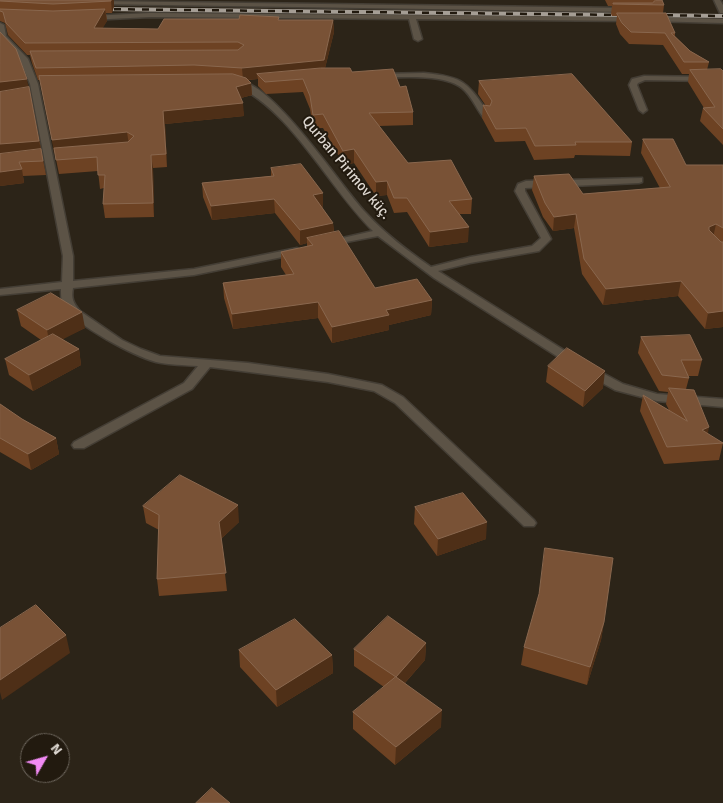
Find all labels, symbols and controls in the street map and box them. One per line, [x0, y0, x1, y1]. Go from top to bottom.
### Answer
street label: Qurban Pirimov küç. [298, 113, 394, 223]
north arrow [20, 733, 70, 783]
text: N [47, 740, 66, 758]

